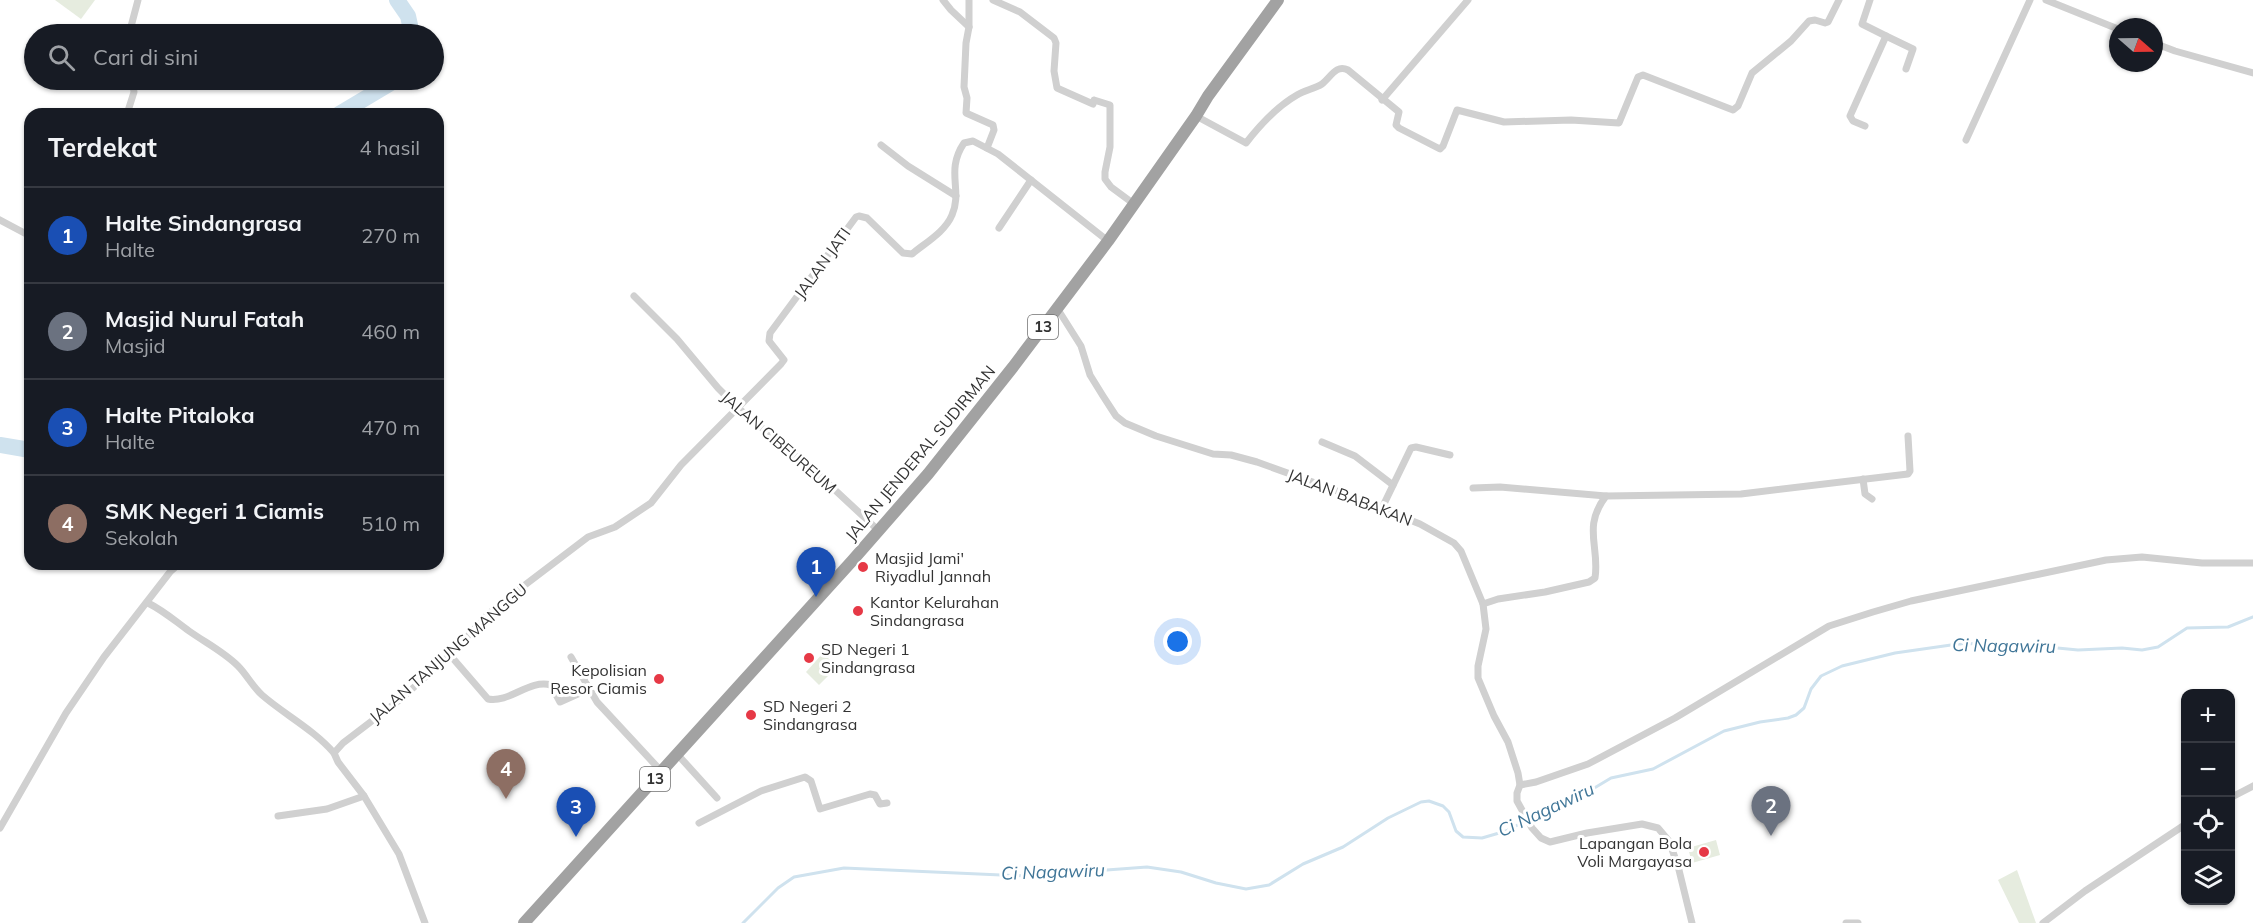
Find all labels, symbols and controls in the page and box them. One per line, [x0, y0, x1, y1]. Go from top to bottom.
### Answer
north arrow [2109, 18, 2163, 72]
search box [24, 24, 444, 90]
icon: search [45, 41, 78, 74]
text: Cari di sini [93, 43, 198, 71]
text: Terdekat [48, 131, 157, 164]
text: 4 hasil [360, 135, 420, 160]
text: Halte Sindangrasa [105, 209, 302, 237]
text: 1 [62, 223, 74, 248]
text: 270 m [361, 223, 420, 248]
street label: JALAN JATI [790, 224, 854, 302]
text: Halte [105, 237, 155, 262]
text: Masjid Nurul Fatah [105, 305, 304, 333]
road number: 13 [1028, 315, 1058, 339]
text: 2 [62, 319, 74, 344]
text: 460 m [361, 319, 420, 344]
text: Masjid [105, 333, 166, 358]
street label: JALAN JENDERAL SUDIRMAN [841, 361, 999, 545]
street label: JALAN CIBEUREUM [717, 386, 841, 498]
text: Halte Pitaloka [105, 401, 255, 429]
text: 3 [62, 415, 74, 440]
text: 470 m [361, 415, 420, 440]
text: Halte [105, 429, 155, 454]
street label: JALAN BABAKAN [1285, 464, 1415, 530]
text: SMK Negeri 1 Ciamis [105, 497, 324, 525]
text: 4 [62, 511, 74, 536]
text: 510 m [361, 511, 420, 536]
text: Sekolah [105, 525, 178, 550]
pin: 1 [796, 548, 836, 597]
place label: Masjid Jami' Riyadlul Jannah [875, 548, 991, 586]
marker: Masjid Jami' Riyadlul Jannah [856, 560, 870, 574]
street label: JALAN TANJUNG MANGGU [365, 579, 531, 727]
place label: Kantor Kelurahan Sindangrasa [870, 592, 999, 630]
marker: Kantor Kelurahan Sindangrasa [851, 604, 865, 618]
your location [1163, 627, 1192, 656]
water label: Ci Nagawiru [1952, 633, 2056, 658]
place label: SD Negeri 1 Sindangrasa [821, 639, 915, 677]
marker: SD Negeri 1 Sindangrasa [802, 651, 816, 665]
place label: Kepolisian Resor Ciamis [550, 660, 647, 698]
marker: Kepolisian Resor Ciamis [652, 672, 666, 686]
map controls [2181, 689, 2235, 905]
button: + [2181, 689, 2235, 743]
place label: SD Negeri 2 Sindangrasa [763, 696, 857, 734]
marker: SD Negeri 2 Sindangrasa [744, 708, 758, 722]
button: − [2181, 743, 2235, 797]
pin: 4 [486, 750, 526, 799]
road number: 13 [640, 767, 670, 791]
water label: Ci Nagawiru [1494, 777, 1598, 842]
pin: 2 [1752, 786, 1790, 836]
pin: 3 [556, 788, 596, 837]
button: locate [2181, 797, 2235, 851]
place label: Lapangan Bola Voli Margayasa [1577, 833, 1692, 871]
marker: Lapangan Bola Voli Margayasa [1697, 845, 1711, 859]
button: layers [2181, 851, 2235, 905]
water label: Ci Nagawiru [1001, 858, 1105, 885]

